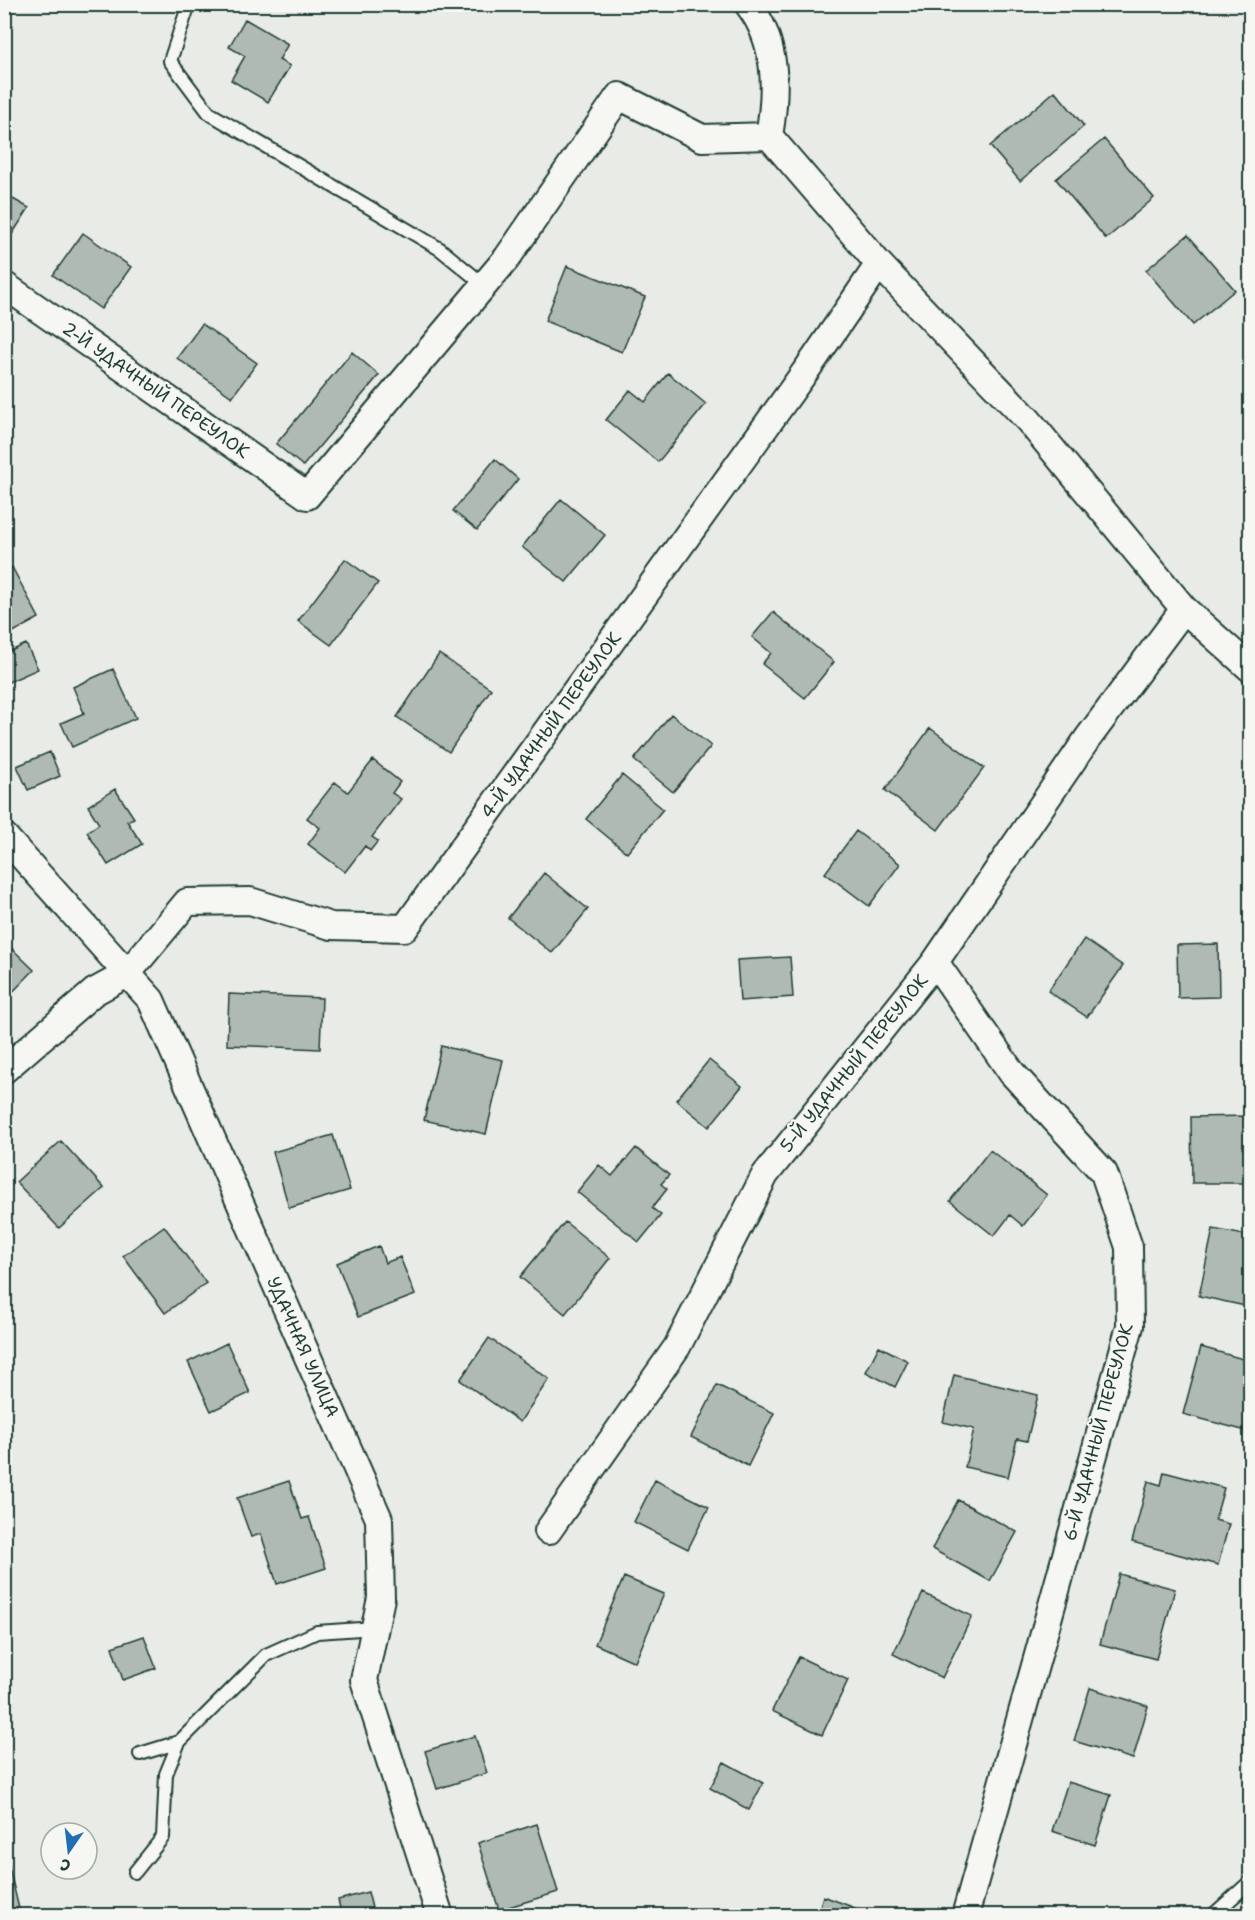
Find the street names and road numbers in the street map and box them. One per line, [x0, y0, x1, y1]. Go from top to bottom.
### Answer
street label: 2-Й УДАЧНЫЙ ПЕРЕУЛОК [58, 316, 255, 464]
street label: 4-Й УДАЧНЫЙ ПЕРЕУЛОК [475, 627, 627, 823]
street label: 5-Й УДАЧНЫЙ ПЕРЕУЛОК [775, 969, 934, 1157]
street label: УДАЧНАЯ УЛИЦА [261, 1273, 345, 1421]
street label: 6-Й УДАЧНЫЙ ПЕРЕУЛОК [1057, 1320, 1139, 1543]

